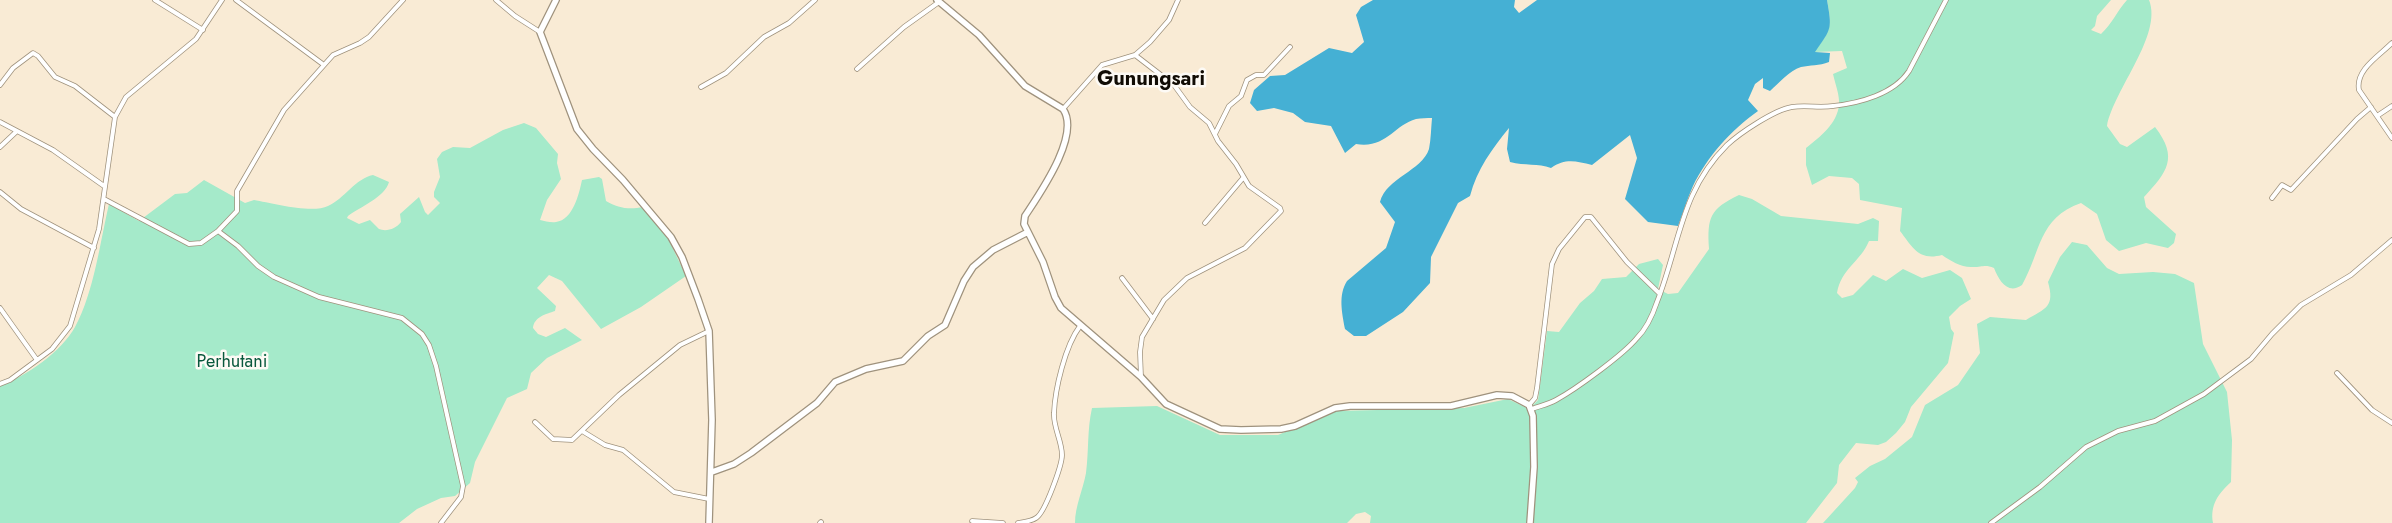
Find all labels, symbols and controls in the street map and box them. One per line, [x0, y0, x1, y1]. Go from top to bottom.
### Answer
district label: Gunungsari [1097, 68, 1205, 92]
park label: Perhutani [197, 352, 267, 374]

